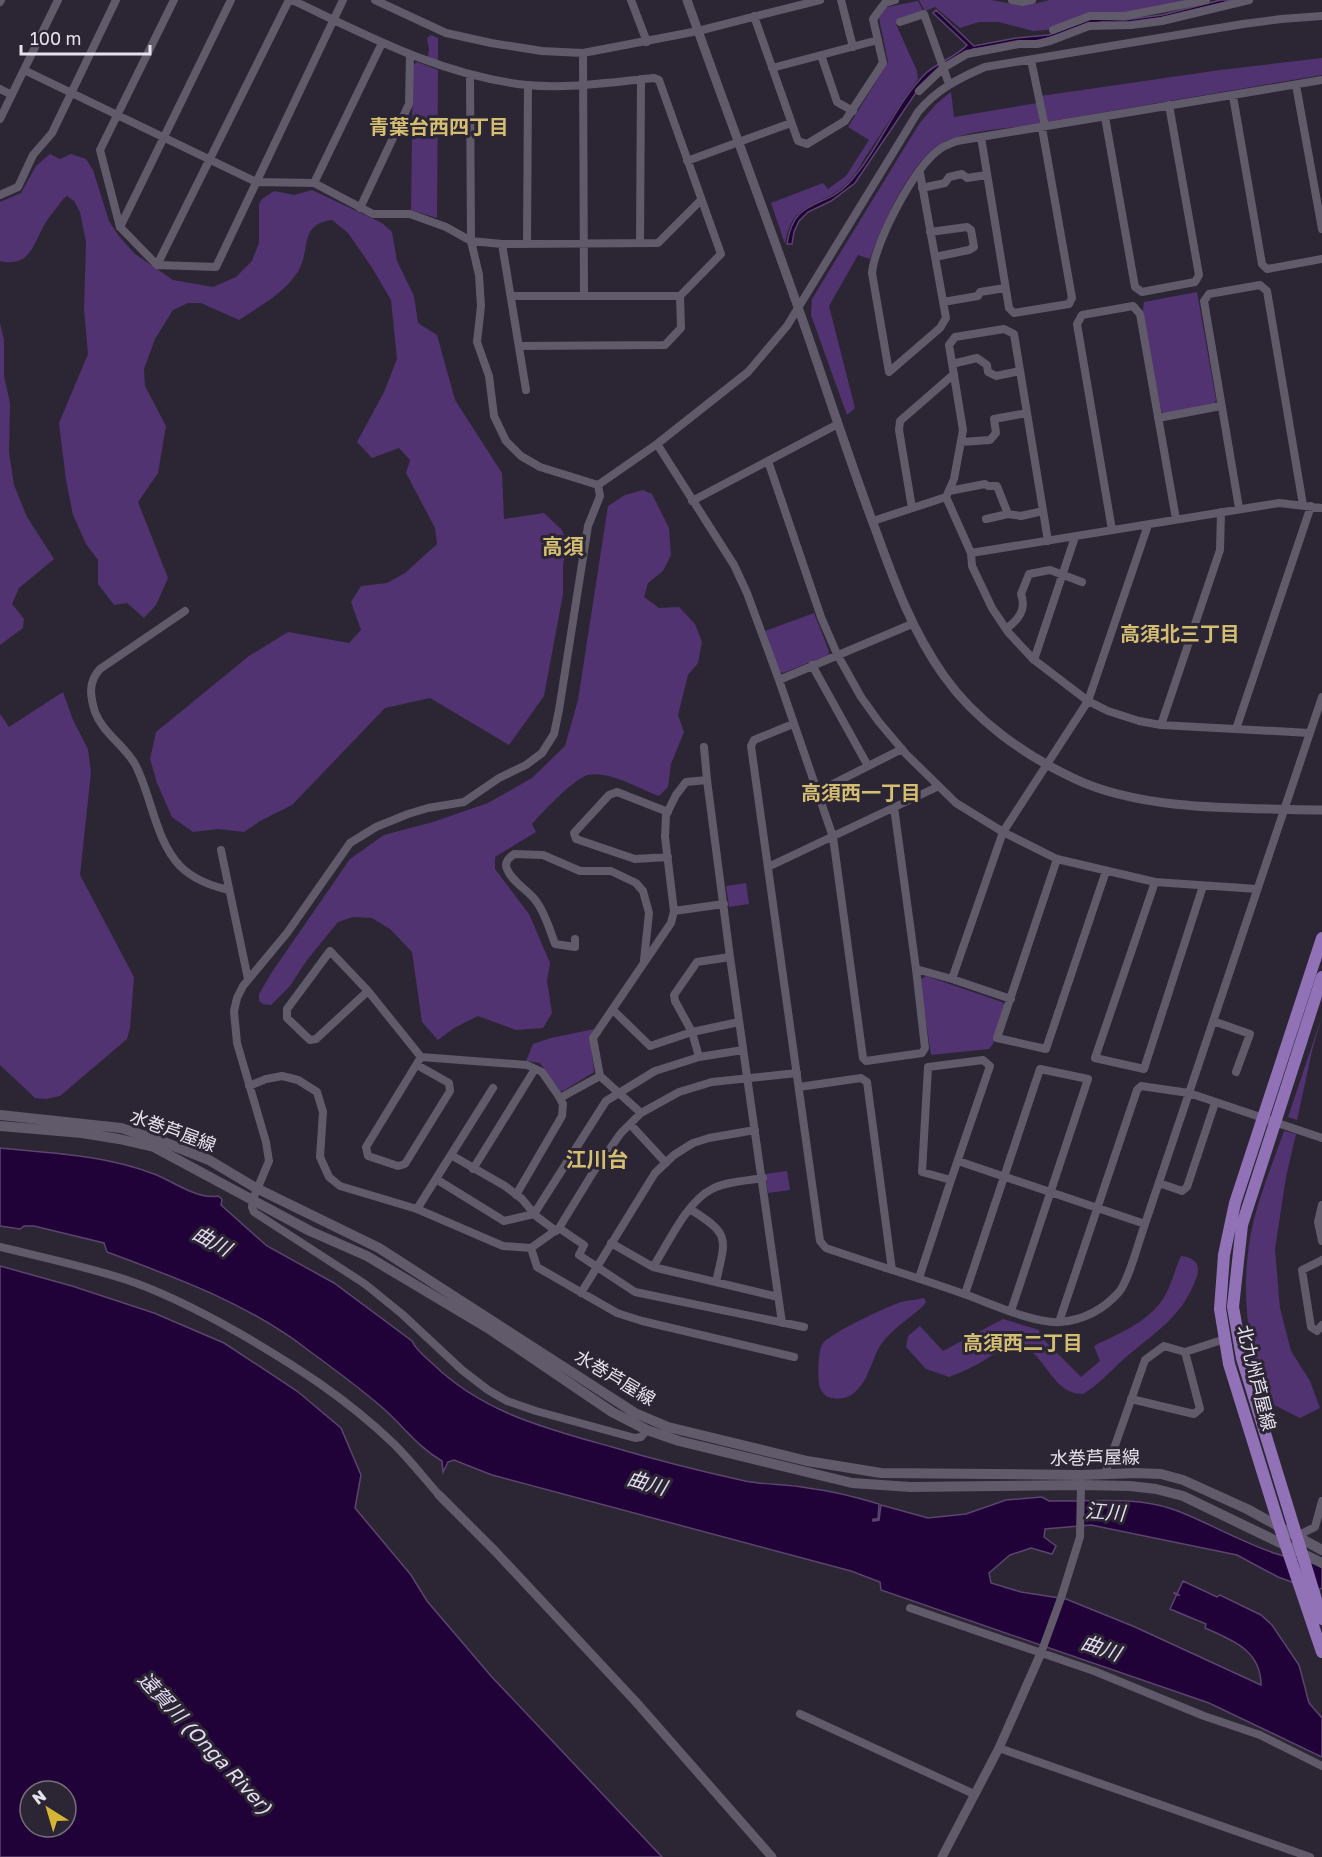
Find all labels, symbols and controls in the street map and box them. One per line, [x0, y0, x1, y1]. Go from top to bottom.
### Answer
scale bar [21, 18, 150, 56]
text: 100 m [30, 27, 81, 49]
district label: 青葉台西四丁目 [369, 114, 509, 138]
district label: 高須 [542, 533, 584, 559]
district label: 高須北三丁目 [1120, 621, 1240, 645]
district label: 高須西一丁目 [801, 780, 921, 804]
street label: 水巻芦屋線 [127, 1104, 219, 1156]
district label: 江川台 [566, 1146, 629, 1172]
water label: 曲川 [189, 1220, 238, 1261]
street label: 北九州芦屋線 [1233, 1323, 1281, 1433]
district label: 高須西二丁目 [963, 1330, 1083, 1354]
street label: 水巻芦屋線 [571, 1345, 660, 1410]
street label: 水巻芦屋線 [1050, 1445, 1140, 1469]
water label: 曲川 [625, 1465, 672, 1500]
water label: 江川 [1084, 1498, 1128, 1525]
water label: 曲川 [1079, 1629, 1126, 1666]
water label: 遠賀川 (Onga River) [133, 1666, 278, 1819]
north arrow [18, 1779, 78, 1839]
text: N [28, 1785, 50, 1809]

